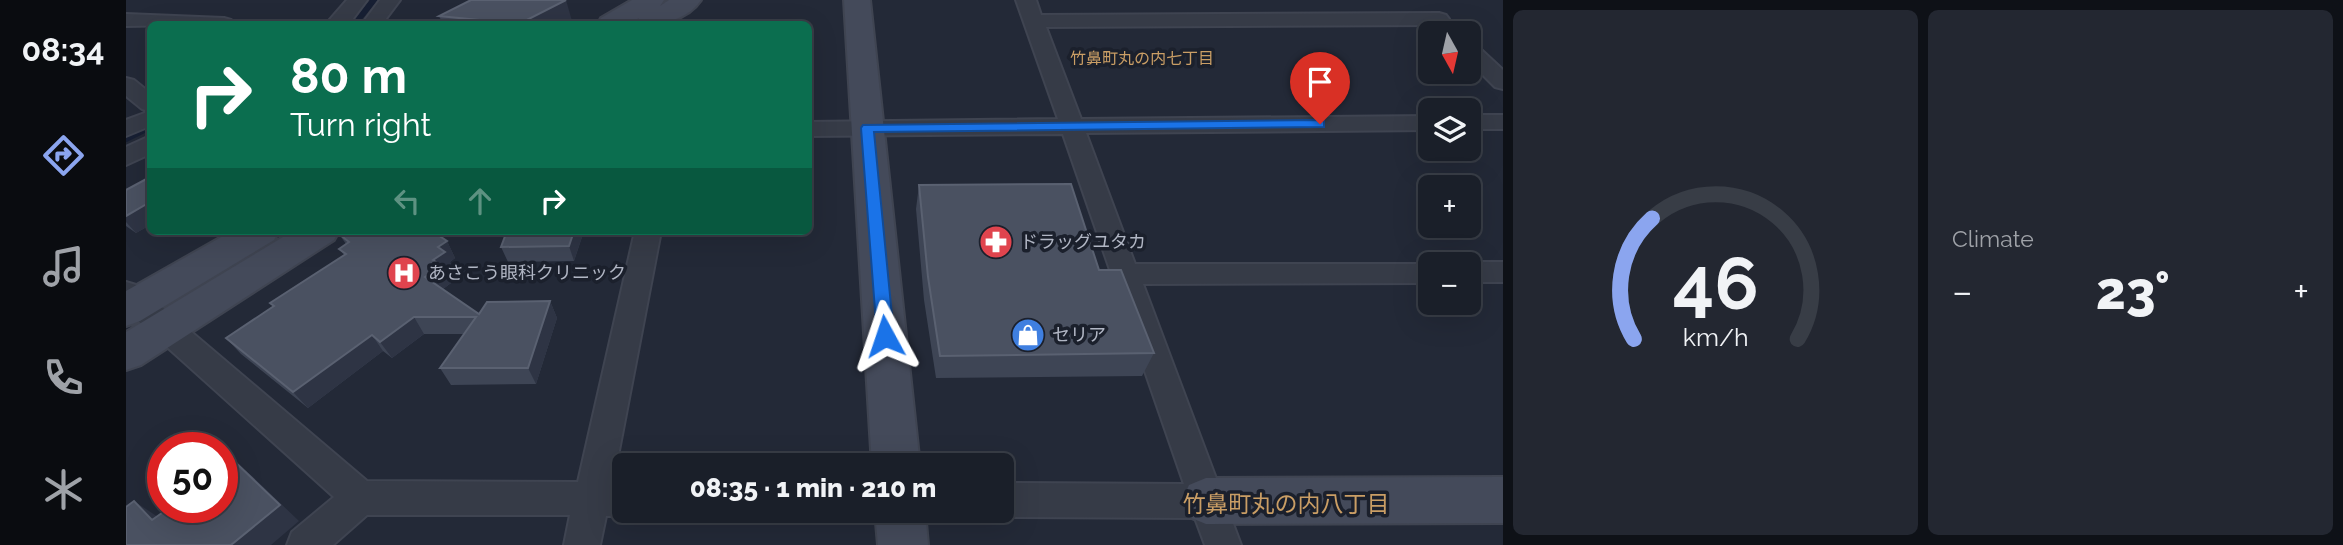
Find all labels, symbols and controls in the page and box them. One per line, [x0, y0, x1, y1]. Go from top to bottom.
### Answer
north arrow [1418, 21, 1480, 84]
map controls [1418, 21, 1481, 315]
text: 08:34 [21, 31, 105, 68]
text: 80 m [290, 47, 407, 104]
icon: right [175, 49, 266, 140]
district label: 竹鼻町丸の内七丁目 [1070, 49, 1214, 68]
pin [1290, 52, 1350, 124]
icon: arrive [1301, 63, 1339, 101]
button: layers [1418, 98, 1481, 161]
text: Turn right [290, 106, 431, 143]
icon: directions [39, 131, 88, 180]
button: + [1418, 175, 1481, 238]
icon: left [388, 182, 426, 220]
icon: ahead [461, 182, 499, 220]
icon: right [534, 182, 572, 220]
pharmacy icon: ドラッグユタカ [977, 223, 1015, 261]
text: Climate [1952, 225, 2034, 252]
place label: ドラッグユタカ [1020, 231, 1146, 252]
text: 46 [1673, 241, 1758, 326]
icon: music [39, 242, 88, 291]
button: − [1418, 252, 1481, 315]
hospital icon: あさこう眼科クリニック [385, 254, 423, 292]
text: 23° [2096, 260, 2170, 321]
place label: あさこう眼科クリニック [428, 262, 626, 283]
text: − [1952, 269, 1972, 314]
text: + [2293, 269, 2309, 314]
position arrow [848, 299, 922, 373]
shop icon: セリア [1009, 316, 1047, 354]
text: km/h [1683, 321, 1748, 351]
place label: セリア [1052, 324, 1106, 345]
icon: phone [39, 353, 88, 402]
speed limit sign: 50 [147, 432, 238, 523]
icon: climate [39, 465, 88, 514]
text: 08:35 · 1 min · 210 m [690, 473, 936, 503]
district label: 竹鼻町丸の内八丁目 [1183, 490, 1390, 517]

